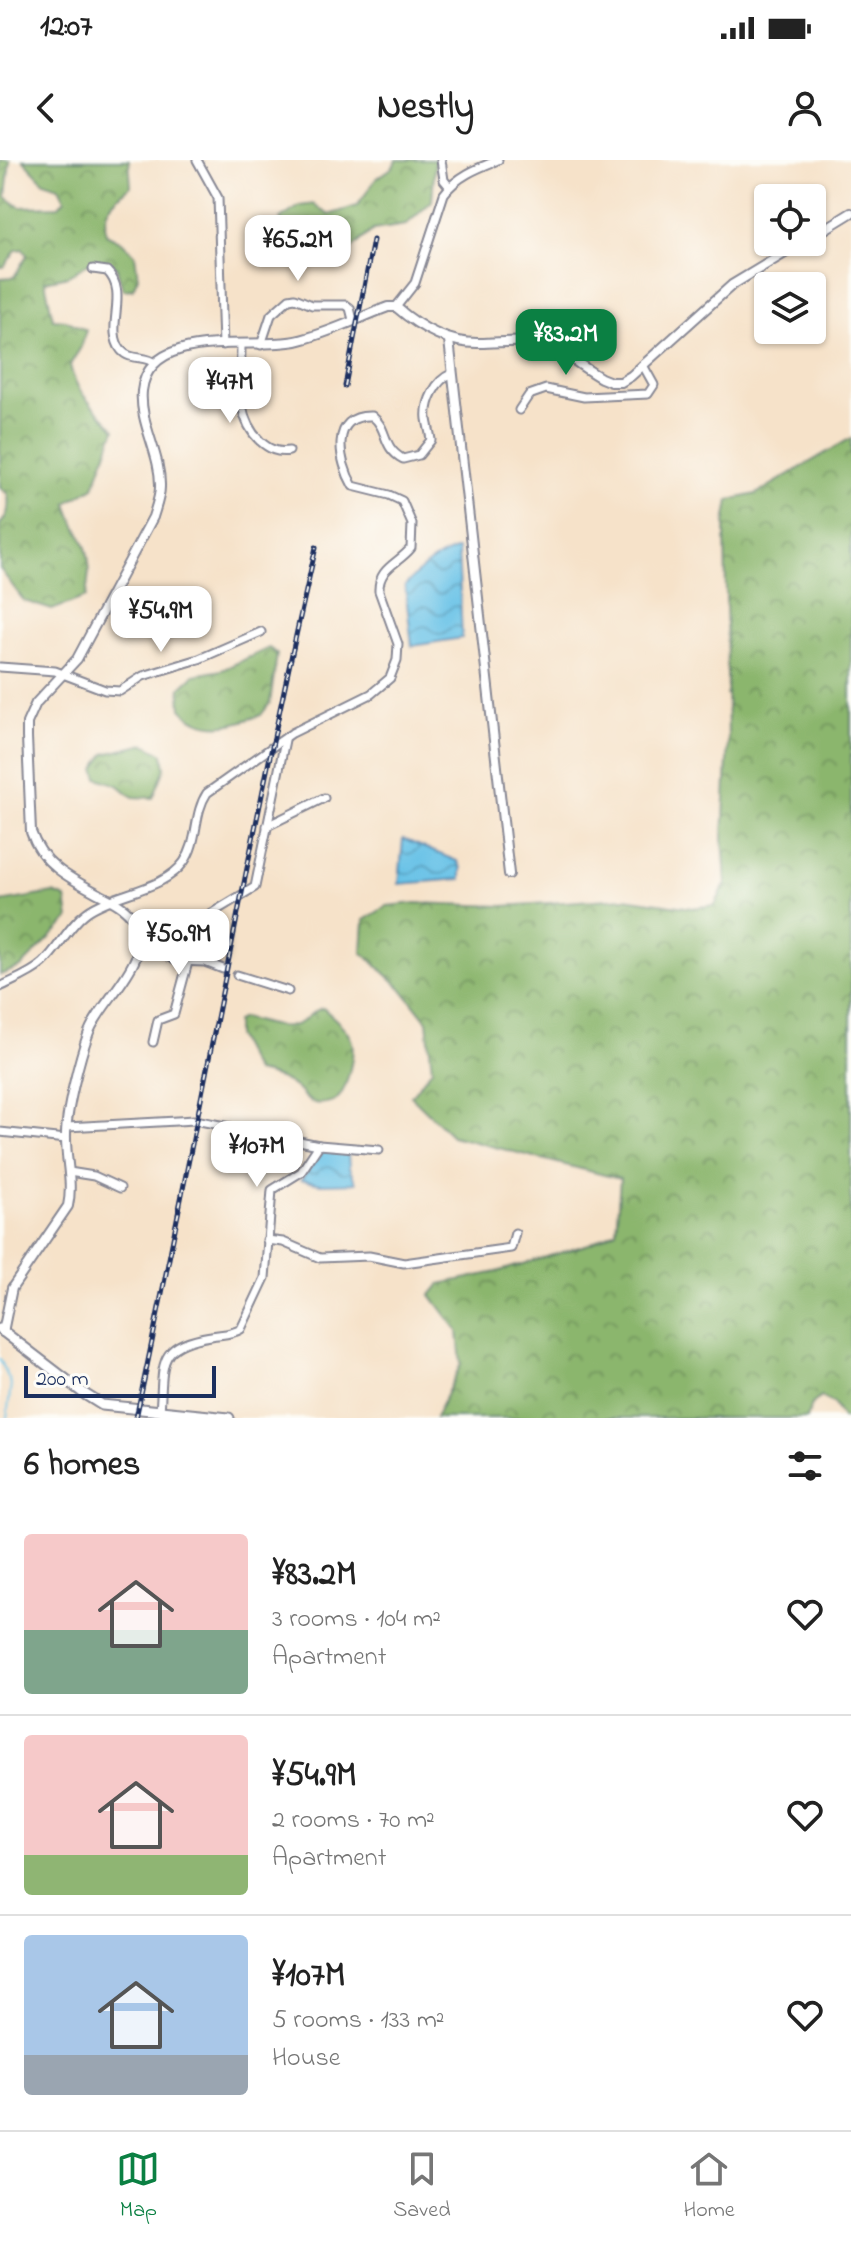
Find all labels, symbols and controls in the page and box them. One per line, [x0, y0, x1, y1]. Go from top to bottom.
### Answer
text: 12:07 [40, 6, 92, 50]
text: Nestly [377, 82, 474, 135]
icon: back [24, 86, 68, 130]
icon: person [783, 86, 827, 130]
map controls [754, 184, 826, 344]
button: locate [754, 184, 826, 256]
pin: ¥65.2M [233, 215, 363, 283]
text: ¥65.2M [263, 222, 333, 260]
button: layers [754, 272, 826, 344]
pin: ¥83.2M [501, 309, 631, 377]
text: ¥83.2M [534, 316, 598, 354]
pin: ¥47M [183, 357, 277, 425]
text: ¥47M [206, 364, 254, 402]
pin: ¥54.9M [96, 586, 226, 654]
text: ¥54.9M [129, 593, 193, 631]
pin: ¥50.9M [114, 909, 244, 977]
text: ¥50.9M [146, 916, 212, 954]
pin: ¥107M [201, 1121, 313, 1189]
text: ¥107M [229, 1128, 285, 1166]
scale bar [24, 1362, 216, 1398]
text: 200 m [36, 1364, 89, 1396]
text: 6 homes [24, 1441, 140, 1491]
icon: filters [783, 1444, 827, 1488]
text: ¥83.2M [272, 1551, 357, 1601]
icon: home [88, 1566, 184, 1662]
icon: heart [783, 1592, 827, 1636]
text: 3 rooms · 104 m² [272, 1601, 441, 1639]
text: Apartment [272, 1639, 386, 1677]
text: ¥54.9M [272, 1752, 357, 1802]
icon: home [88, 1767, 184, 1863]
icon: heart [783, 1793, 827, 1837]
text: 2 rooms · 70 m² [272, 1802, 435, 1840]
text: Apartment [272, 1840, 386, 1878]
text: ¥107M [272, 1952, 345, 2002]
icon: home [88, 1967, 184, 2063]
icon: heart [783, 1993, 827, 2037]
text: 5 rooms · 133 m² [272, 2002, 445, 2040]
text: House [272, 2040, 340, 2078]
tab: Map [116, 2147, 160, 2227]
tab: Saved [393, 2147, 451, 2227]
tab: Home [683, 2147, 735, 2227]

